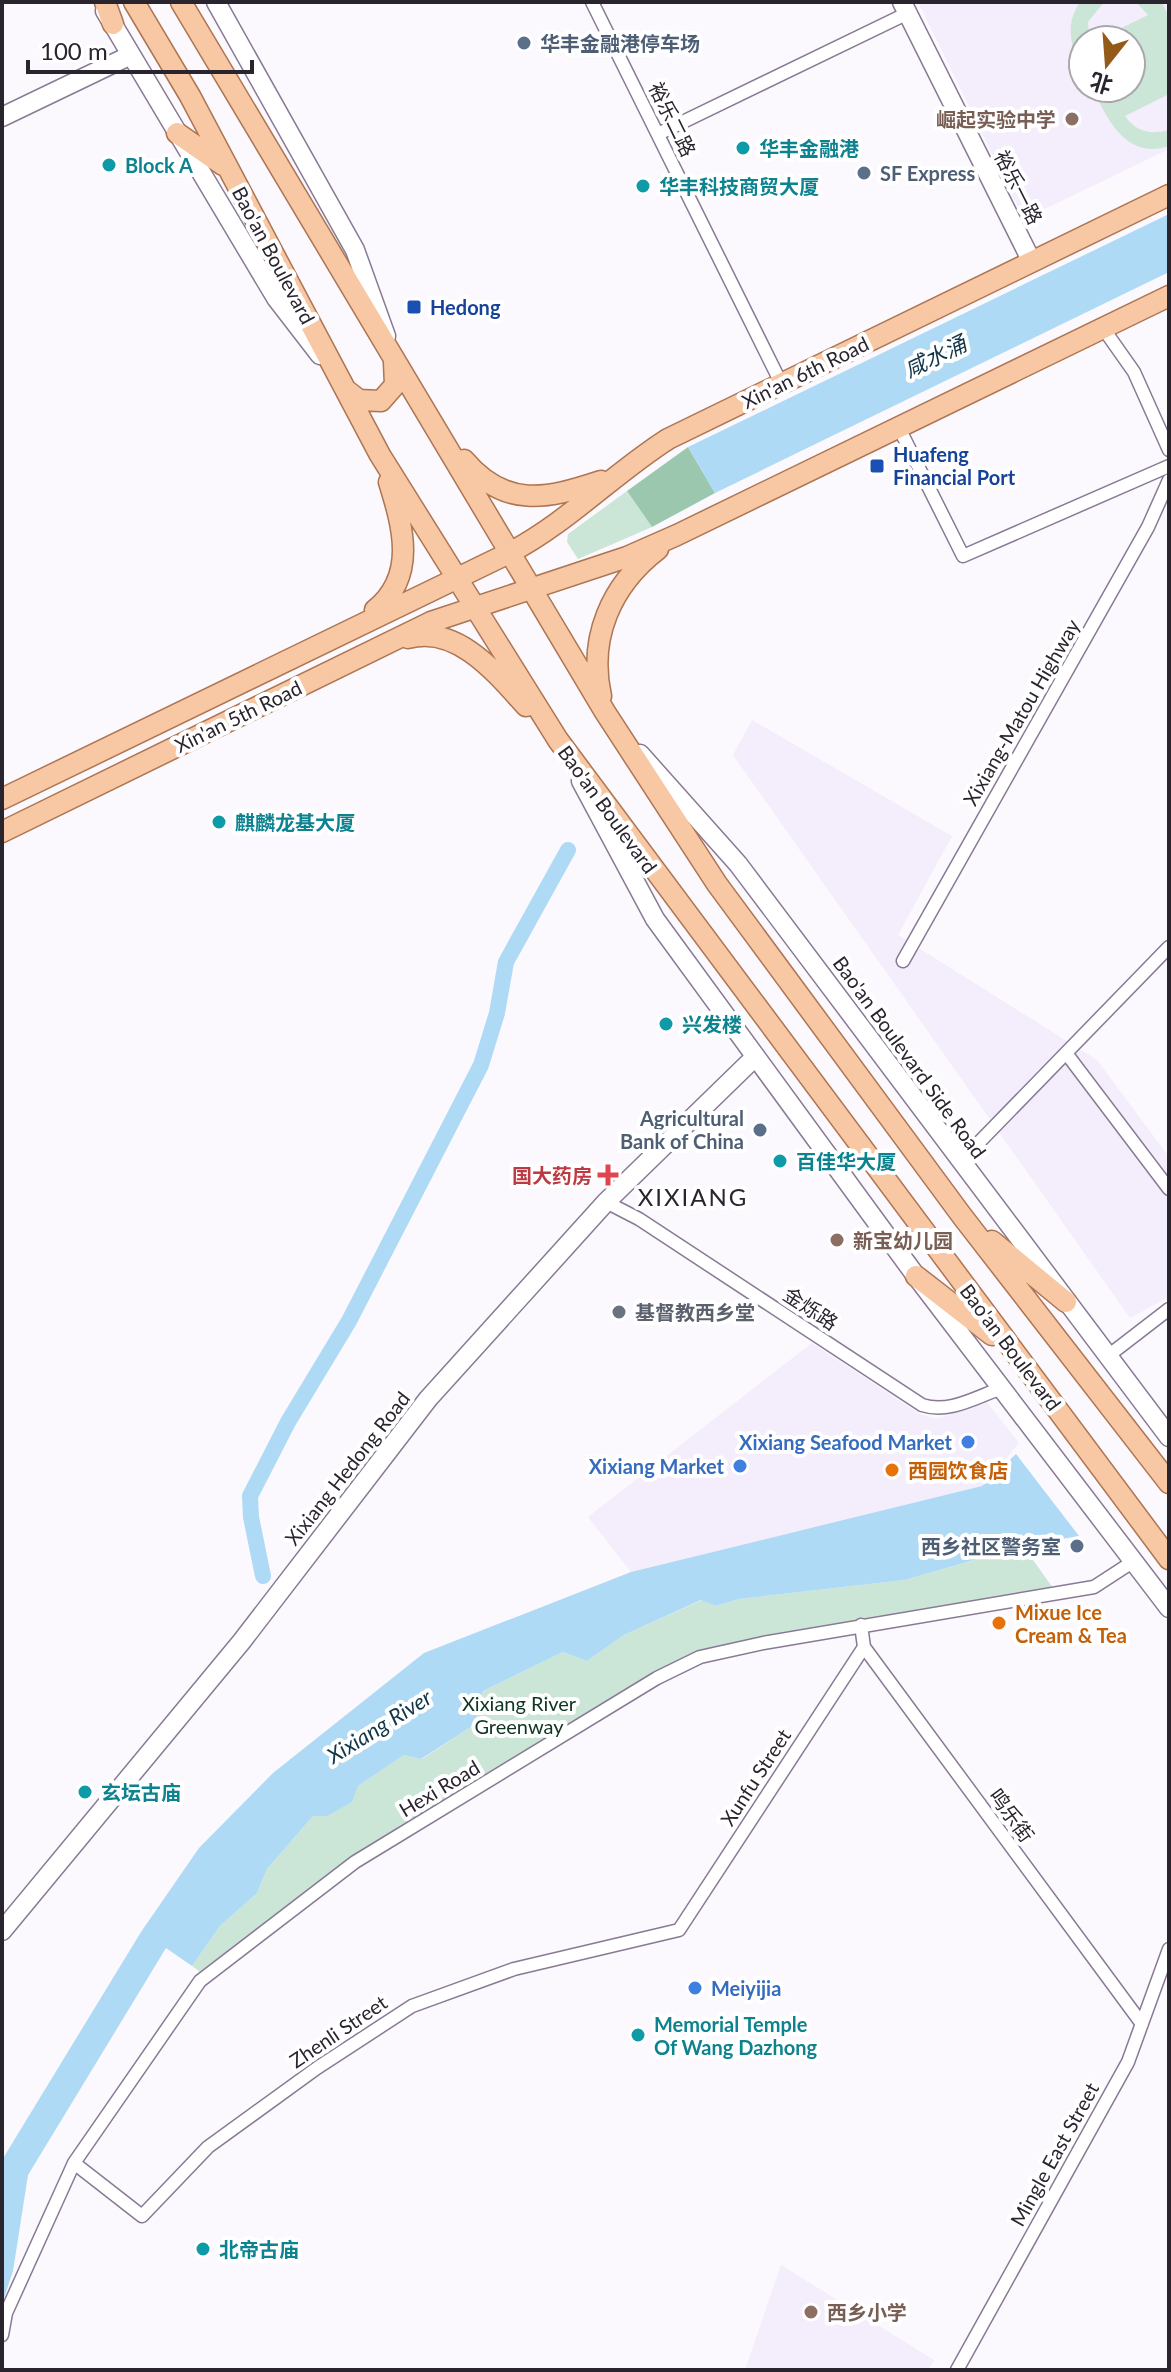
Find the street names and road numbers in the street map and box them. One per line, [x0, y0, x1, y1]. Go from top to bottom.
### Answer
street label: 裕乐二路 [645, 78, 701, 160]
street label: 裕乐一路 [990, 146, 1048, 228]
street label: Bao'an Boulevard [228, 182, 320, 328]
street label: Xin'an 6th Road [738, 331, 872, 413]
street label: Xixiang-Matou Highway [958, 614, 1085, 810]
street label: Xin'an 5th Road [171, 675, 305, 757]
street label: Bao'an Boulevard [554, 740, 662, 878]
street label: Bao'an Boulevard Side Road [829, 951, 991, 1163]
street label: Bao'an Boulevard [956, 1279, 1066, 1415]
street label: 金烁路 [779, 1282, 843, 1334]
street label: Xixiang Hedong Road [280, 1386, 414, 1550]
street label: Xunfu Street [715, 1724, 795, 1830]
street label: Hexi Road [394, 1755, 484, 1821]
street label: 鸣乐街 [985, 1784, 1039, 1846]
street label: Zhenli Street [285, 1990, 391, 2072]
street label: Mingle East Street [1005, 2078, 1103, 2230]

